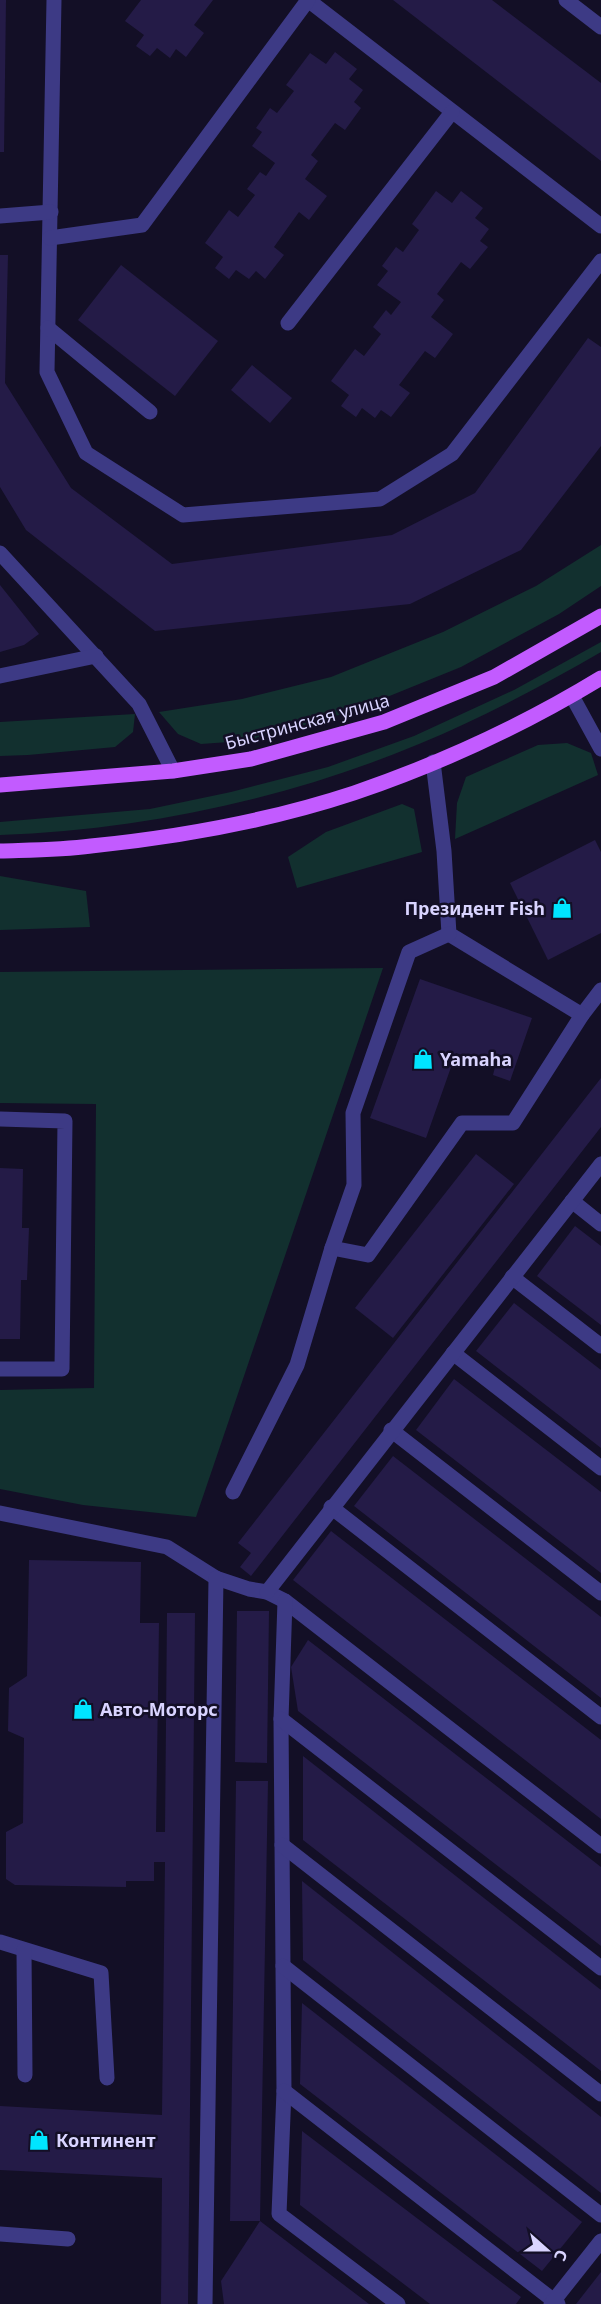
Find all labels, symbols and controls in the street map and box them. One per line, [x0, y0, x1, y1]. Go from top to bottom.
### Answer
street label: Быстринская улица [222, 687, 392, 755]
place label: Президент Fish [404, 896, 545, 920]
shop icon: Президент Fish [550, 896, 574, 920]
shop icon: Yamaha [411, 1047, 435, 1071]
place label: Yamaha [440, 1047, 512, 1071]
shop icon: Авто-Моторс [71, 1697, 95, 1721]
place label: Авто-Моторс [100, 1697, 218, 1721]
shop icon: Континент [27, 2128, 51, 2152]
place label: Континент [56, 2128, 156, 2152]
north arrow [517, 2220, 577, 2280]
text: С [549, 2247, 573, 2264]

